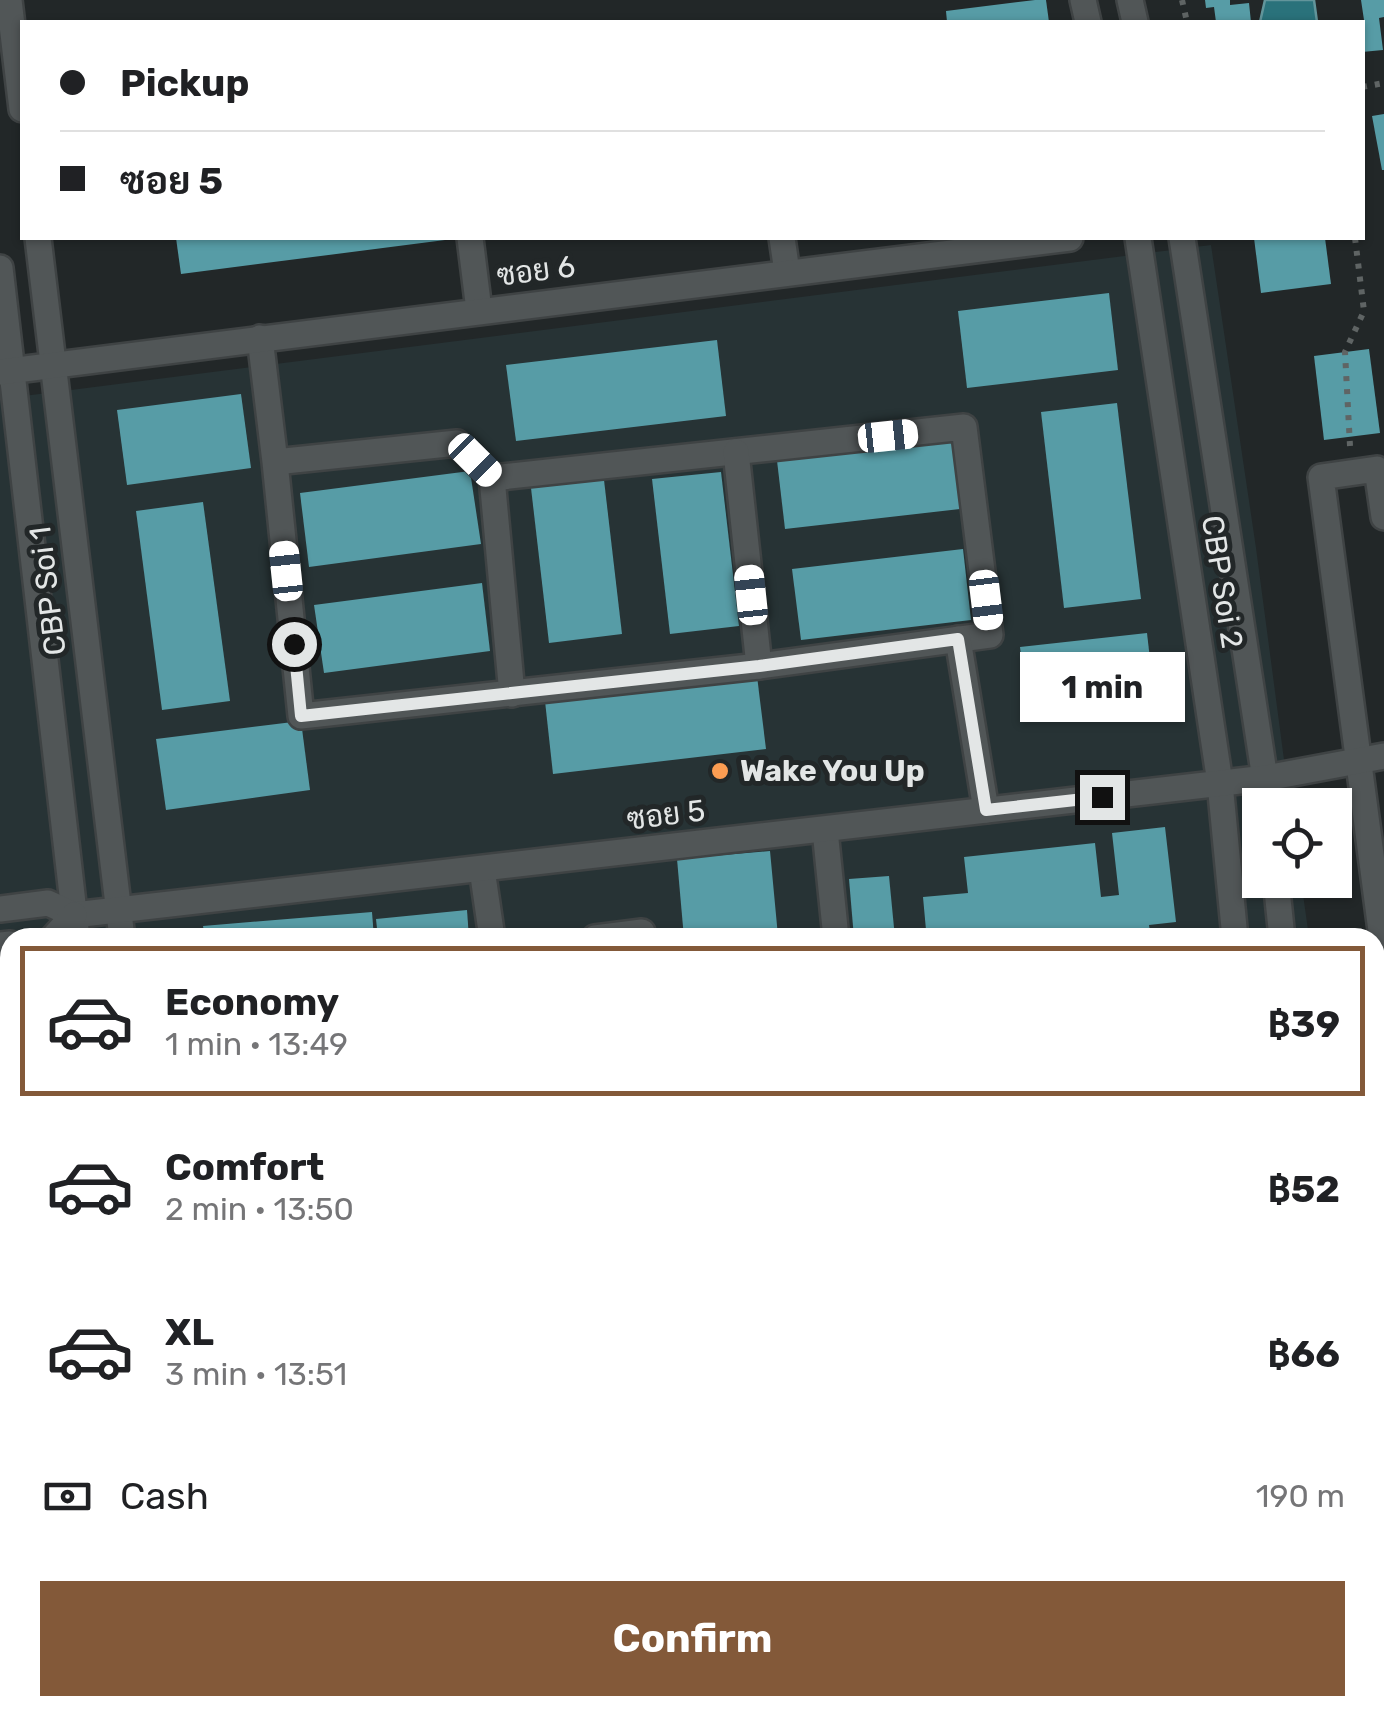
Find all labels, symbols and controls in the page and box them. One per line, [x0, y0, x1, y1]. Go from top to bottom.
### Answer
text: Pickup [120, 60, 249, 106]
text: ซอย 5 [120, 158, 223, 204]
street label: ซอย 6 [495, 248, 577, 294]
car [857, 418, 919, 454]
car [443, 428, 507, 492]
street label: CBP Soi 2 [1194, 513, 1250, 651]
street label: CBP Soi 1 [22, 525, 74, 657]
car [268, 540, 304, 602]
car [733, 564, 769, 626]
car [967, 568, 1005, 632]
route start [272, 622, 317, 667]
callout: 1 min [1020, 652, 1184, 722]
text: 1 min [1062, 668, 1143, 706]
place label: Wake You Up [740, 753, 925, 789]
marker: Wake You Up [709, 760, 731, 782]
route end [1080, 775, 1125, 820]
map controls [1242, 788, 1352, 898]
button: locate [1242, 788, 1352, 898]
street label: ซอย 5 [625, 792, 707, 838]
icon: car [45, 976, 135, 1066]
text: Economy [165, 979, 339, 1025]
text: ฿39 [1268, 1001, 1340, 1047]
text: 1 min · 13:49 [165, 1025, 348, 1063]
icon: car [45, 1141, 135, 1231]
text: Comfort [165, 1144, 324, 1190]
text: ฿52 [1268, 1166, 1340, 1212]
text: 2 min · 13:50 [165, 1190, 354, 1228]
icon: car [45, 1306, 135, 1396]
text: XL [165, 1309, 214, 1355]
text: ฿66 [1268, 1331, 1340, 1377]
text: 3 min · 13:51 [165, 1355, 347, 1393]
icon: cash [40, 1469, 95, 1524]
text: Cash [120, 1473, 209, 1519]
text: 190 m [1256, 1477, 1345, 1515]
button: Confirm [40, 1581, 1345, 1696]

